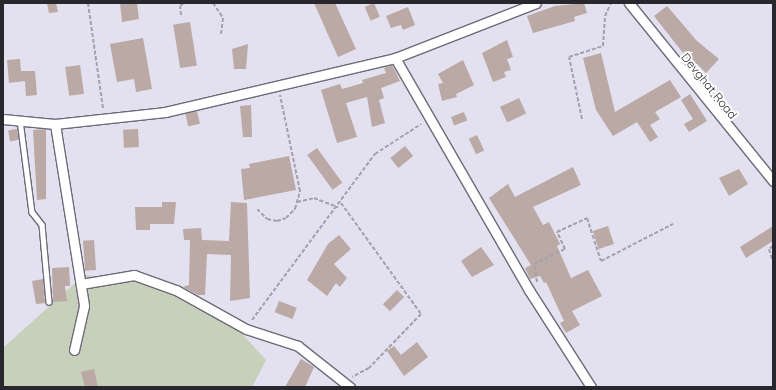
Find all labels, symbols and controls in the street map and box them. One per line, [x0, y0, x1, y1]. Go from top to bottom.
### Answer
street label: Devghat Road [678, 50, 740, 122]

